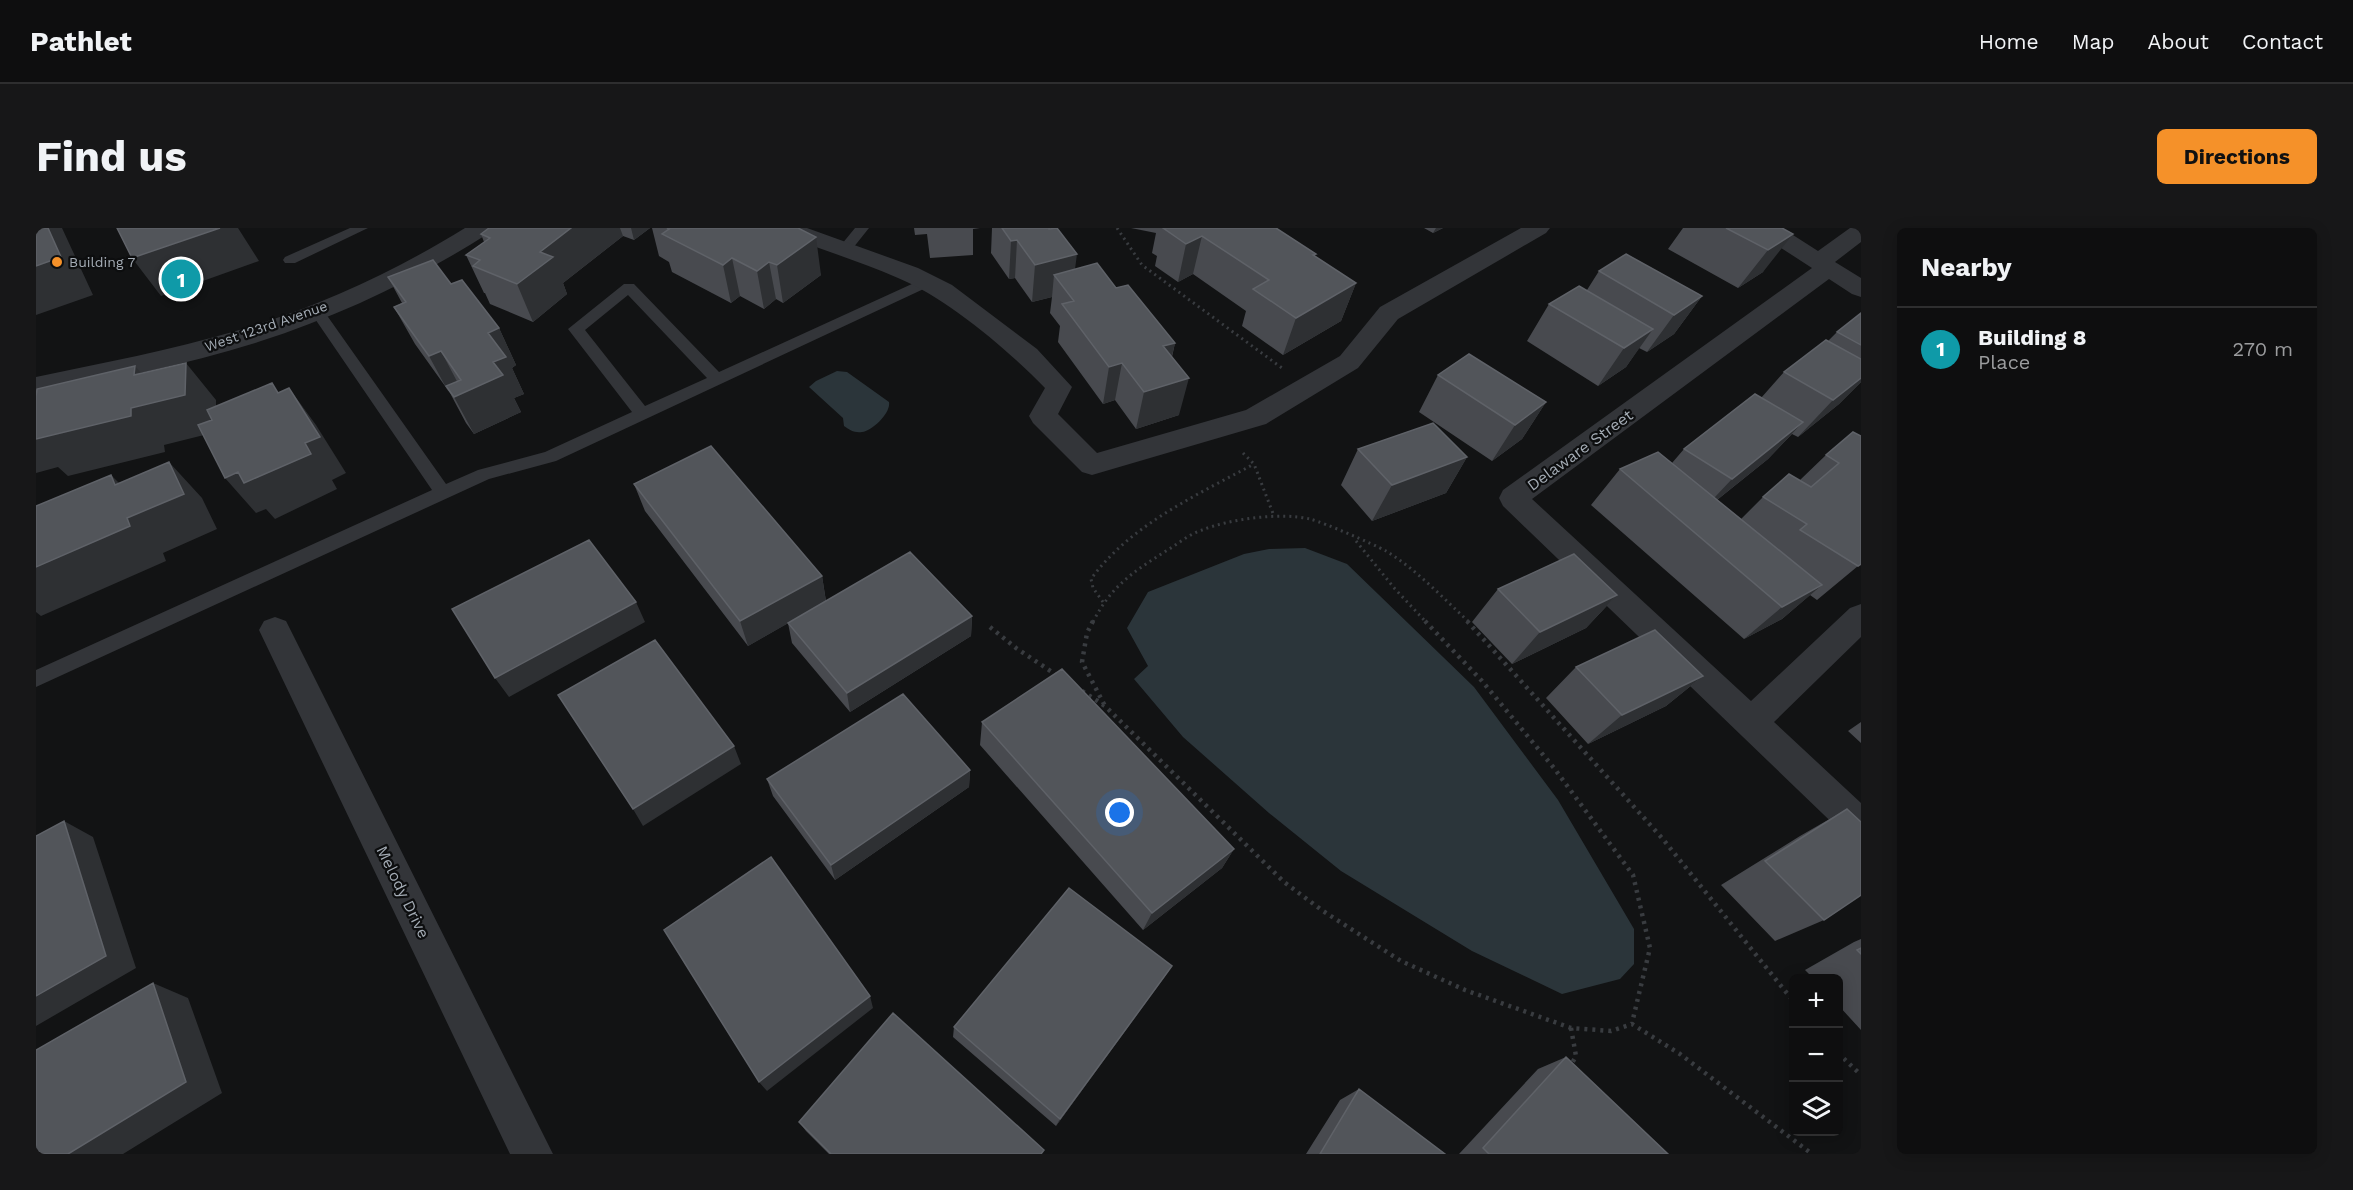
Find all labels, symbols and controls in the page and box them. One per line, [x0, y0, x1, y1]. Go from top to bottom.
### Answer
text: Pathlet [30, 25, 132, 58]
text: Home [1979, 29, 2039, 54]
text: Map [2072, 29, 2115, 54]
text: About [2148, 29, 2209, 54]
text: Contact [2242, 29, 2323, 54]
button: Directions [2157, 129, 2317, 184]
text: Find us [36, 132, 187, 181]
text: Nearby [1921, 252, 2012, 282]
place label: Building 7 [69, 254, 136, 270]
marker: Building 7 [50, 255, 64, 269]
pin: 1 [162, 256, 200, 302]
street label: West 123rd Avenue [203, 298, 329, 354]
text: Building 8 [1978, 325, 2087, 350]
text: 1 [1936, 337, 1945, 361]
text: 270 m [2233, 337, 2293, 361]
text: Place [1978, 350, 2030, 374]
street label: Delaware Street [1523, 405, 1637, 495]
your location [1105, 798, 1134, 827]
street label: Melody Drive [372, 843, 434, 941]
map controls [1789, 974, 1843, 1136]
button: + [1789, 974, 1843, 1028]
button: − [1789, 1028, 1843, 1082]
button: layers [1789, 1082, 1843, 1136]

